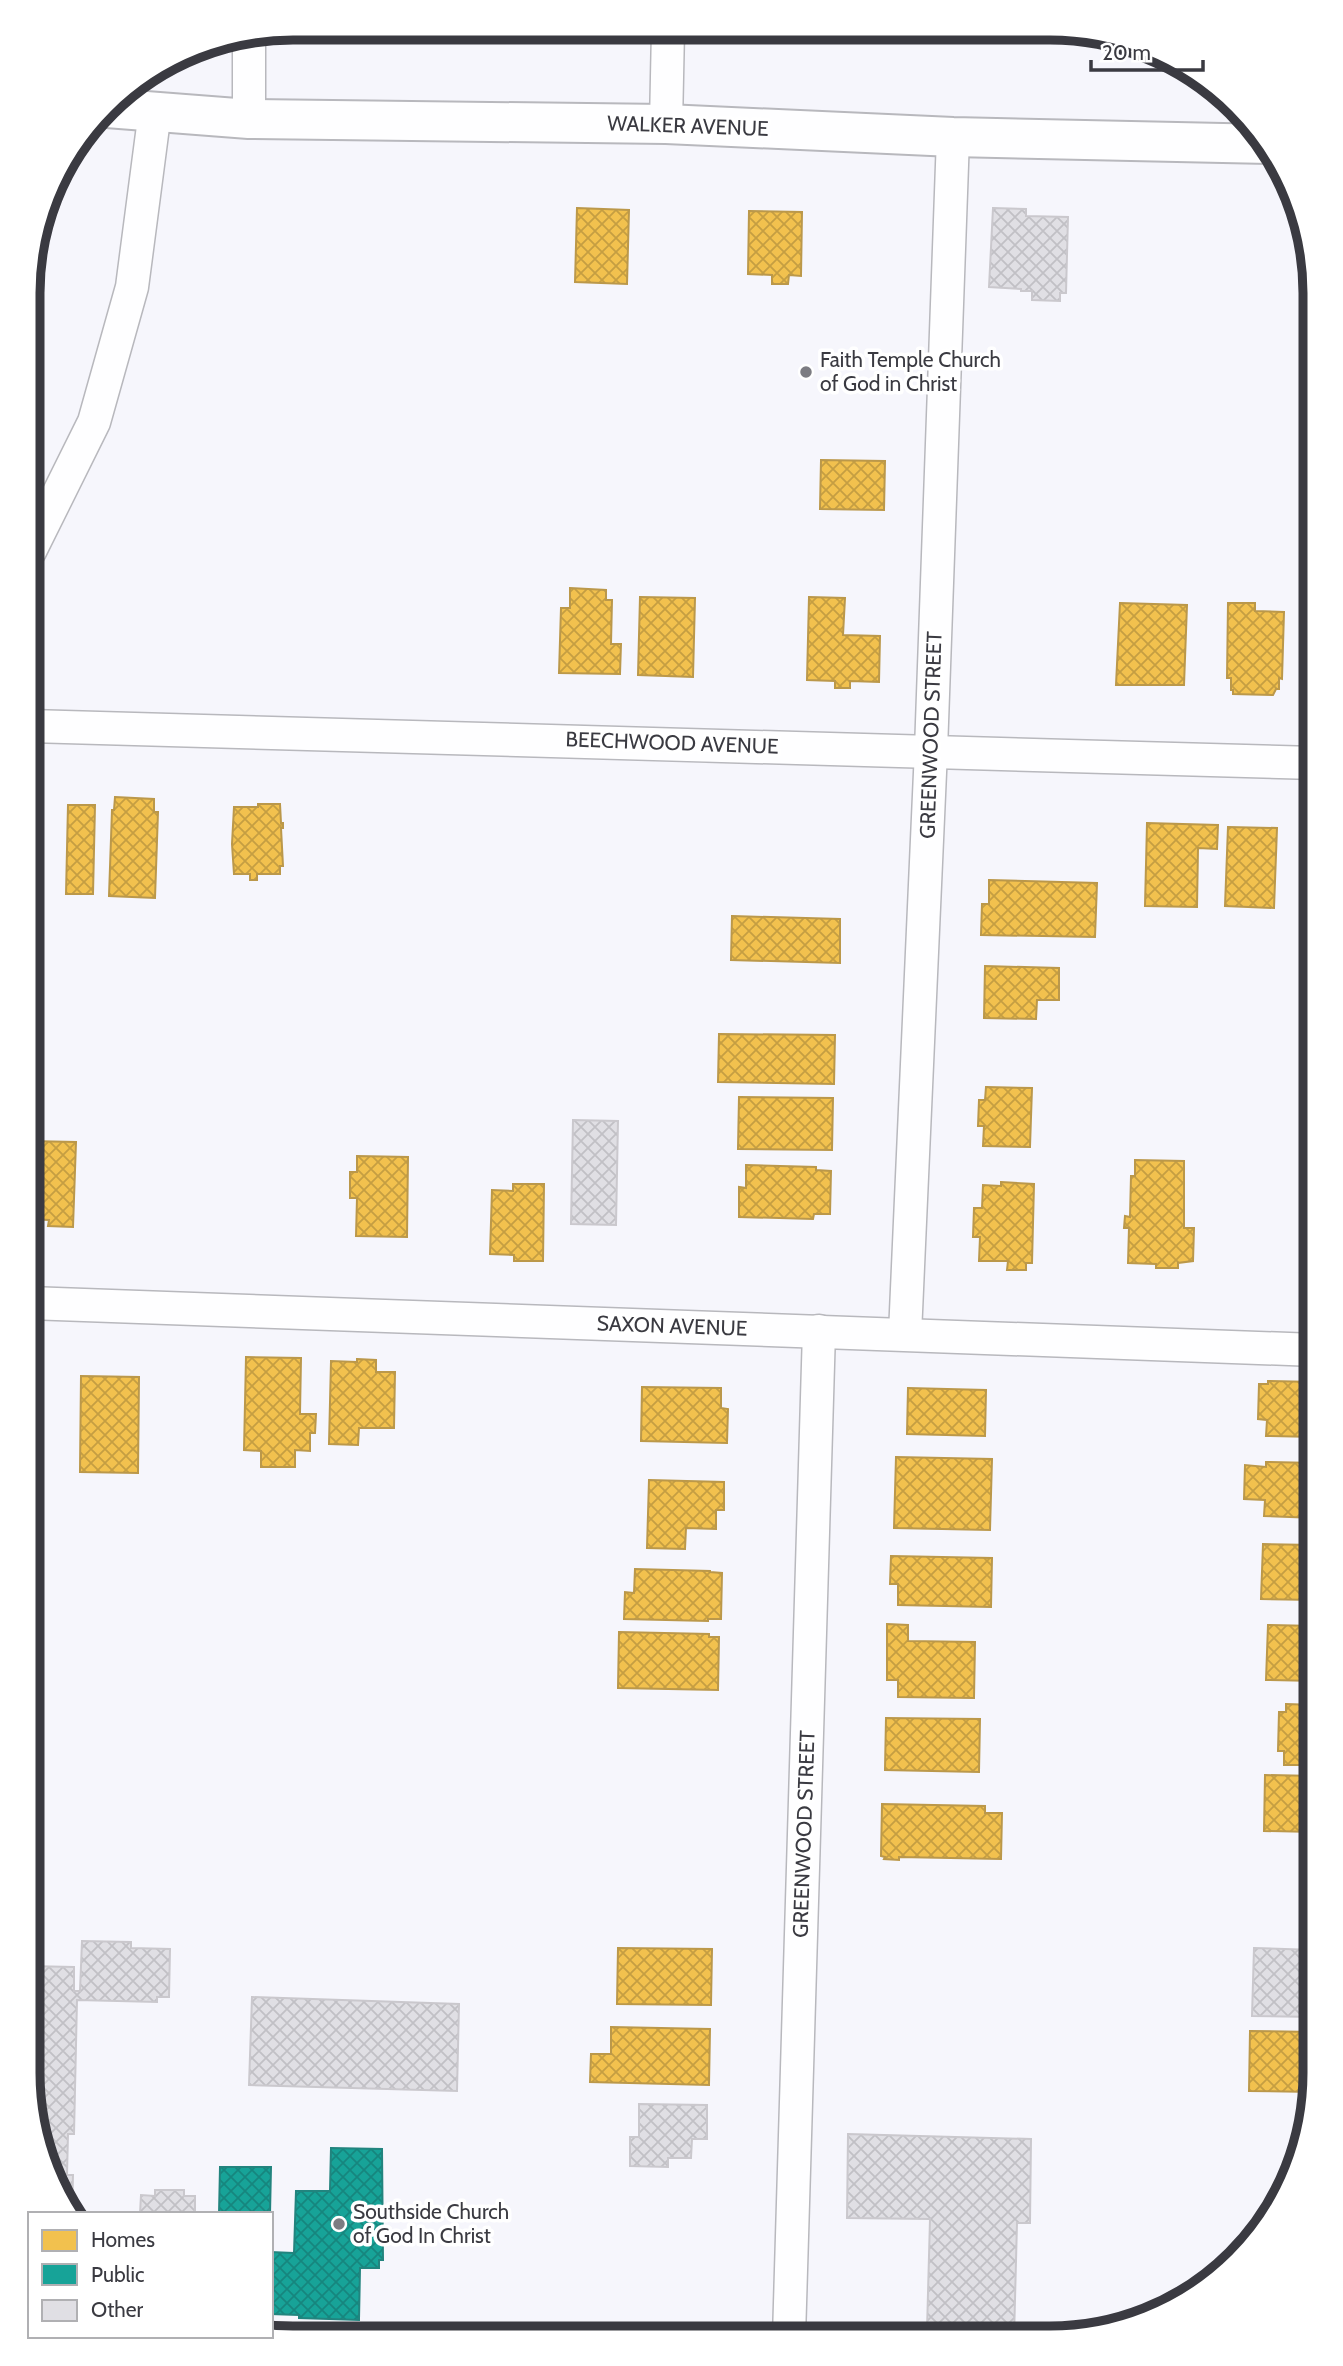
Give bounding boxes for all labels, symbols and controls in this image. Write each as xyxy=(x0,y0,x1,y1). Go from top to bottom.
scale bar xyxy=(1091,28,1203,72)
text: 20 m xyxy=(1102,40,1151,65)
street label: WALKER AVENUE xyxy=(607,110,769,141)
place label: Faith Temple Church of God in Christ xyxy=(820,347,1001,396)
marker: Faith Temple Church of God in Christ xyxy=(798,364,814,380)
street label: GREENWOOD STREET xyxy=(914,631,947,839)
street label: BEECHWOOD AVENUE xyxy=(565,726,779,759)
street label: SAXON AVENUE xyxy=(596,1310,748,1341)
street label: GREENWOOD STREET xyxy=(787,1730,820,1938)
place label: Southside Church of God In Christ xyxy=(353,2199,509,2248)
legend xyxy=(28,2212,273,2338)
marker: Southside Church of God In Christ xyxy=(331,2216,347,2232)
text: Homes xyxy=(91,2227,155,2252)
text: Public xyxy=(91,2262,145,2287)
text: Other xyxy=(91,2297,143,2322)

